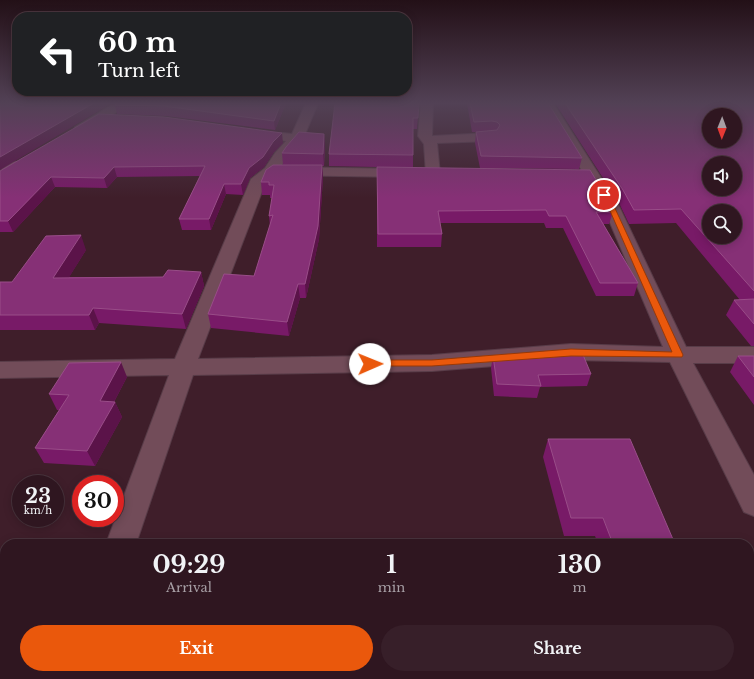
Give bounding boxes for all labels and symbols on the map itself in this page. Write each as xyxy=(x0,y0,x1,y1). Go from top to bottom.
north arrow xyxy=(702,108,742,148)
pin xyxy=(587,178,621,212)
position arrow xyxy=(349,343,391,385)
speed limit sign: 30 xyxy=(72,475,124,527)

